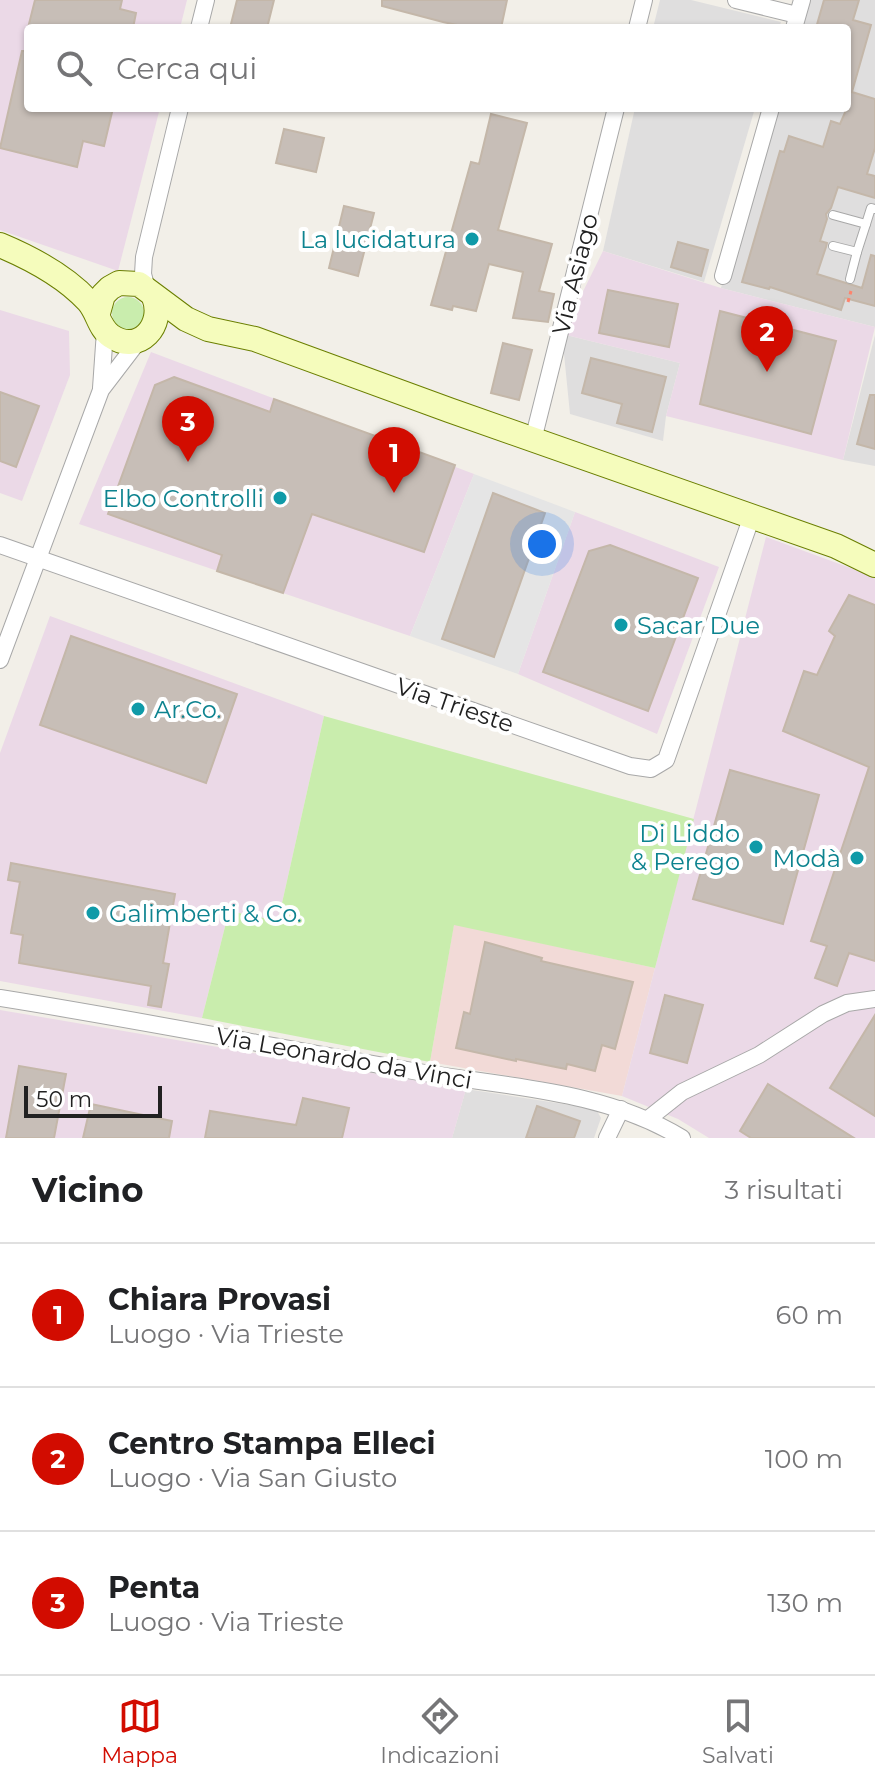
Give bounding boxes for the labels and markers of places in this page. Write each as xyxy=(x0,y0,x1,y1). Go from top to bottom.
place label: La lucidatura xyxy=(300,225,456,254)
marker: La lucidatura xyxy=(463,230,481,248)
pin: 2 xyxy=(741,306,793,372)
pin: 3 xyxy=(162,396,214,462)
pin: 1 xyxy=(368,427,420,493)
place label: Elbo Controlli xyxy=(103,484,264,513)
marker: Elbo Controlli xyxy=(271,489,289,507)
place label: Sacar Due xyxy=(637,611,760,640)
marker: Sacar Due xyxy=(612,616,630,634)
place label: Ar.Co. xyxy=(154,695,221,724)
marker: Ar.Co. xyxy=(129,700,147,718)
place label: Di Liddo & Perego xyxy=(631,819,740,876)
marker: Di Liddo & Perego xyxy=(747,838,765,856)
place label: Modà xyxy=(773,844,841,873)
marker: Modà xyxy=(848,849,866,867)
place label: Galimberti & Co. xyxy=(109,899,302,928)
marker: Galimberti & Co. xyxy=(84,904,102,922)

